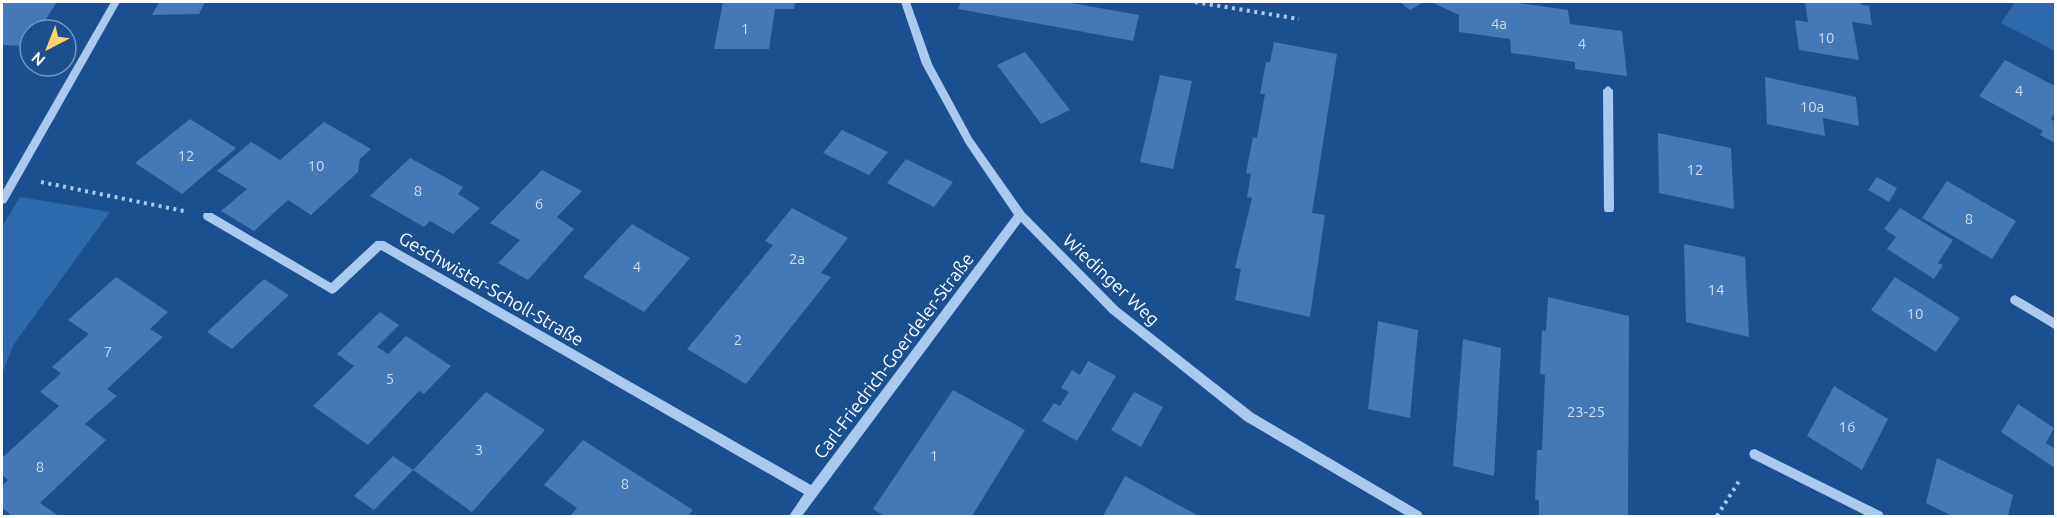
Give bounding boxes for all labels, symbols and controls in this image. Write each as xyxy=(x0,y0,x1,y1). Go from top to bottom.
house number: 4a xyxy=(1491,15,1507,32)
north arrow xyxy=(18,18,78,78)
house number: 1 xyxy=(741,20,749,37)
house number: 10 xyxy=(1818,29,1834,46)
house number: 4 xyxy=(1578,35,1586,52)
text: N xyxy=(28,48,48,70)
house number: 4 xyxy=(2015,82,2023,99)
house number: 10a xyxy=(1800,98,1824,115)
house number: 12 xyxy=(178,147,194,164)
house number: 10 xyxy=(308,157,324,174)
house number: 12 xyxy=(1687,161,1703,178)
house number: 8 xyxy=(414,182,422,199)
house number: 6 xyxy=(535,195,543,212)
house number: 8 xyxy=(1965,210,1973,227)
street label: Geschwister-Scholl-Straße xyxy=(396,227,587,349)
street label: Wiedinger Weg xyxy=(1059,230,1164,329)
street label: Carl-Friedrich-Goerdeler-Straße xyxy=(809,249,977,462)
house number: 2a xyxy=(789,250,805,267)
house number: 4 xyxy=(633,258,641,275)
house number: 14 xyxy=(1708,281,1724,298)
house number: 10 xyxy=(1907,305,1923,322)
house number: 2 xyxy=(734,331,742,348)
house number: 7 xyxy=(104,343,112,360)
house number: 5 xyxy=(386,370,394,387)
house number: 23-25 xyxy=(1567,403,1605,420)
house number: 16 xyxy=(1839,418,1855,435)
house number: 3 xyxy=(475,441,483,458)
house number: 1 xyxy=(930,447,938,464)
house number: 8 xyxy=(36,458,44,475)
house number: 8 xyxy=(621,475,629,492)

